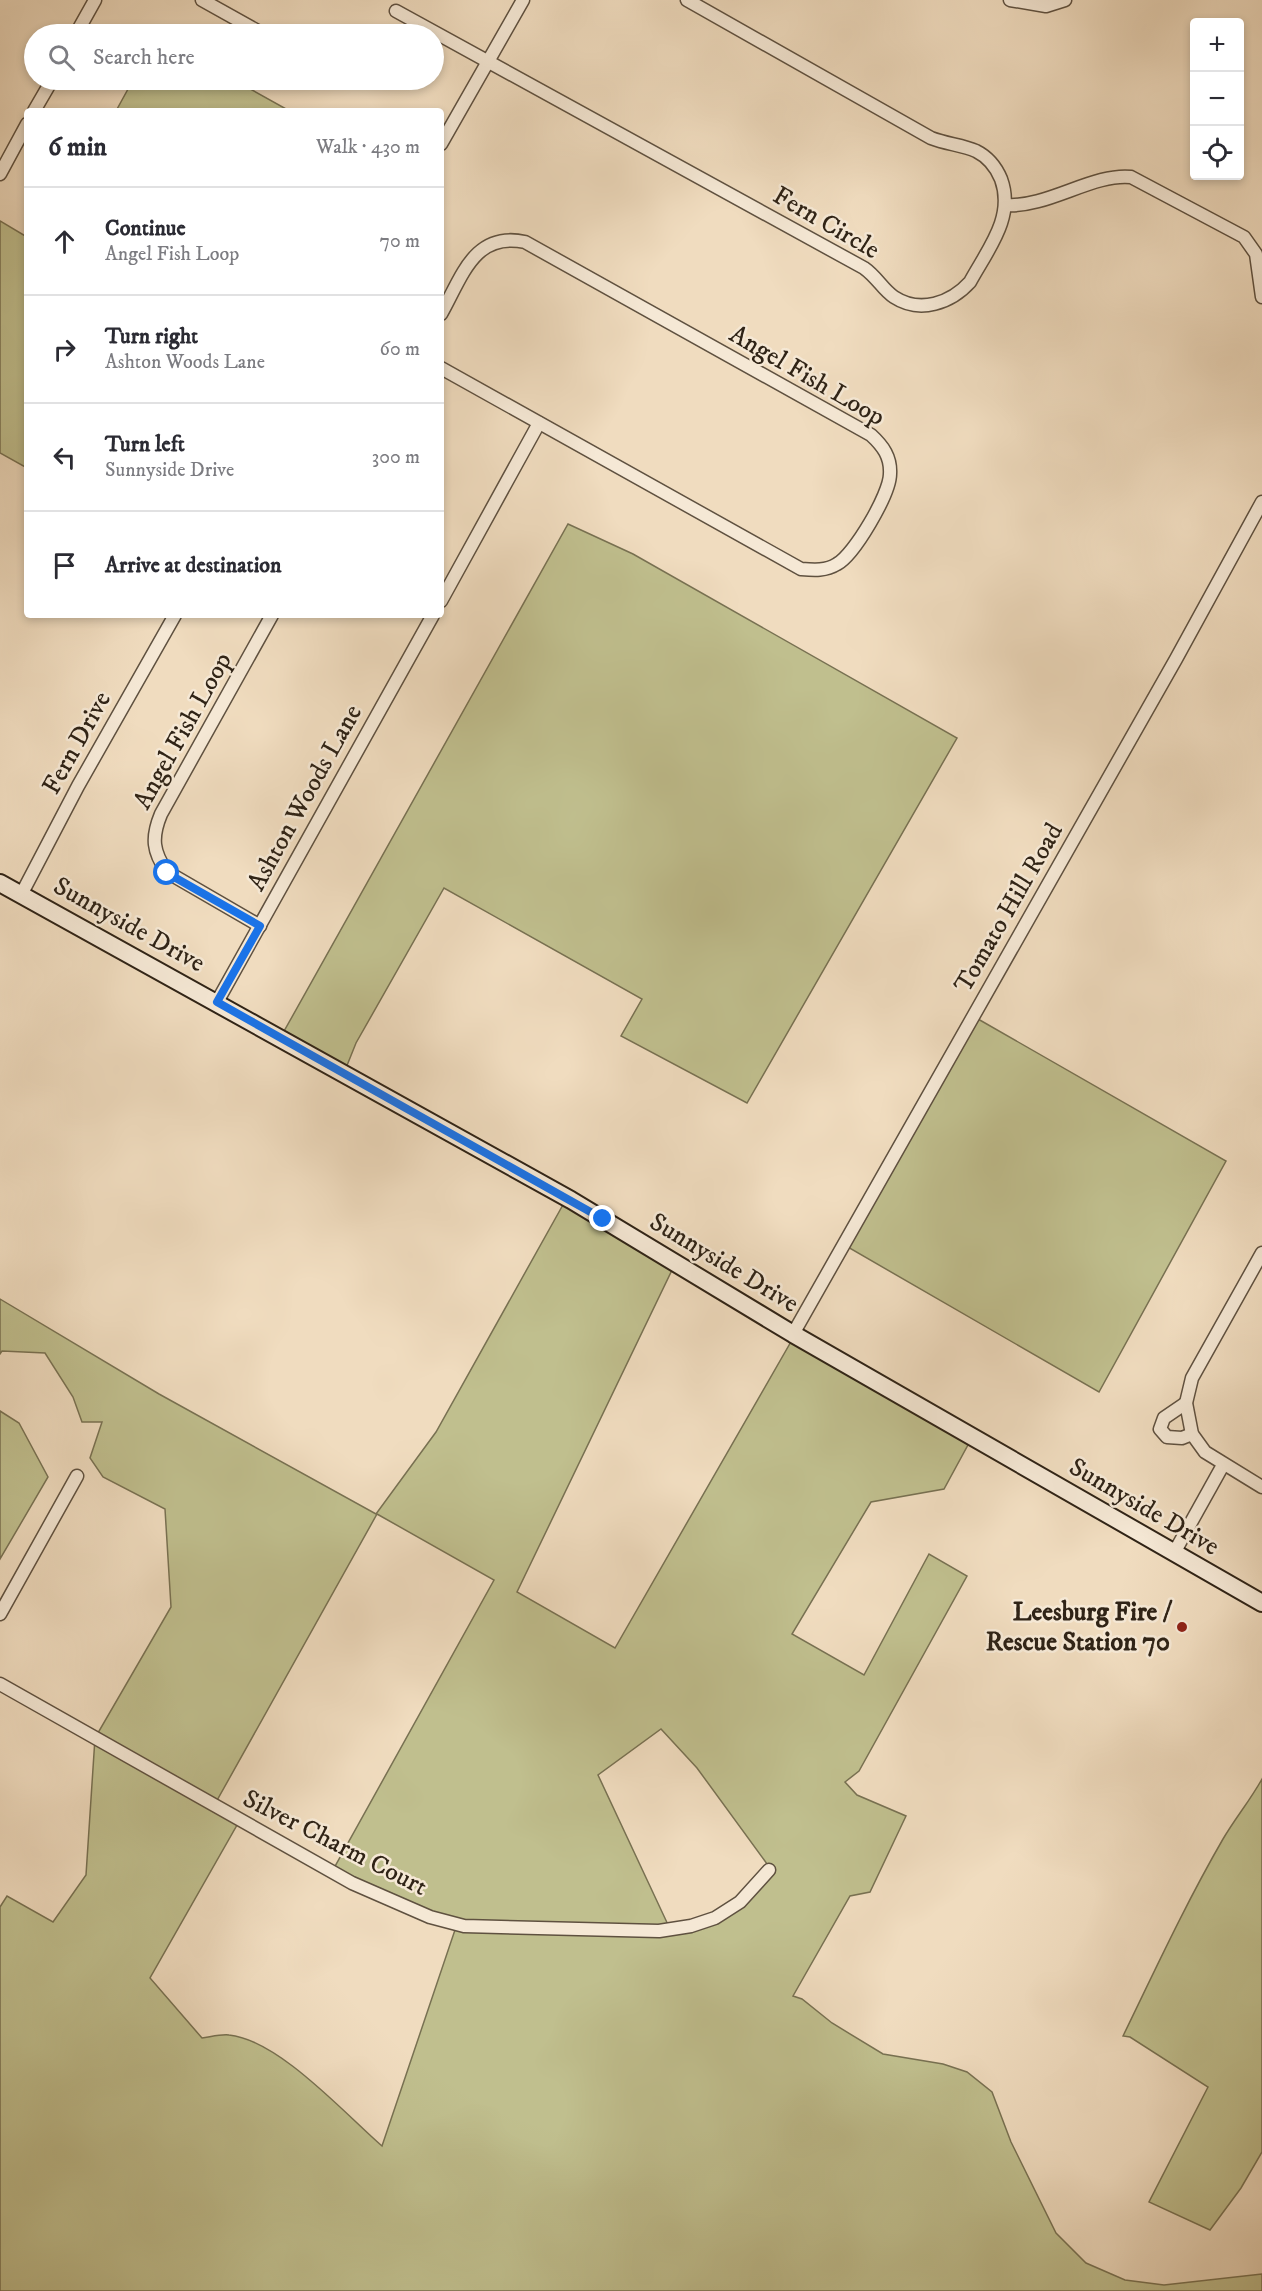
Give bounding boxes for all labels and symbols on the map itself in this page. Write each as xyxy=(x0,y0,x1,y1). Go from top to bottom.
street label: Fern Circle xyxy=(767,179,885,267)
street label: Angel Fish Loop xyxy=(723,318,891,434)
street label: Angel Fish Loop xyxy=(126,647,240,815)
street label: Fern Drive xyxy=(35,686,119,800)
street label: Ashton Woods Lane xyxy=(240,699,370,897)
street label: Tomato Hill Road xyxy=(947,817,1071,999)
route start xyxy=(153,859,179,885)
street label: Sunnyside Drive xyxy=(47,870,211,980)
route end xyxy=(589,1205,615,1231)
street label: Sunnyside Drive xyxy=(643,1206,805,1320)
street label: Sunnyside Drive xyxy=(1063,1451,1225,1563)
place label: Leesburg Fire / Rescue Station 70 xyxy=(986,1596,1173,1659)
marker: Leesburg Fire / Rescue Station 70 xyxy=(1175,1620,1189,1634)
street label: Silver Charm Court xyxy=(237,1782,433,1904)

